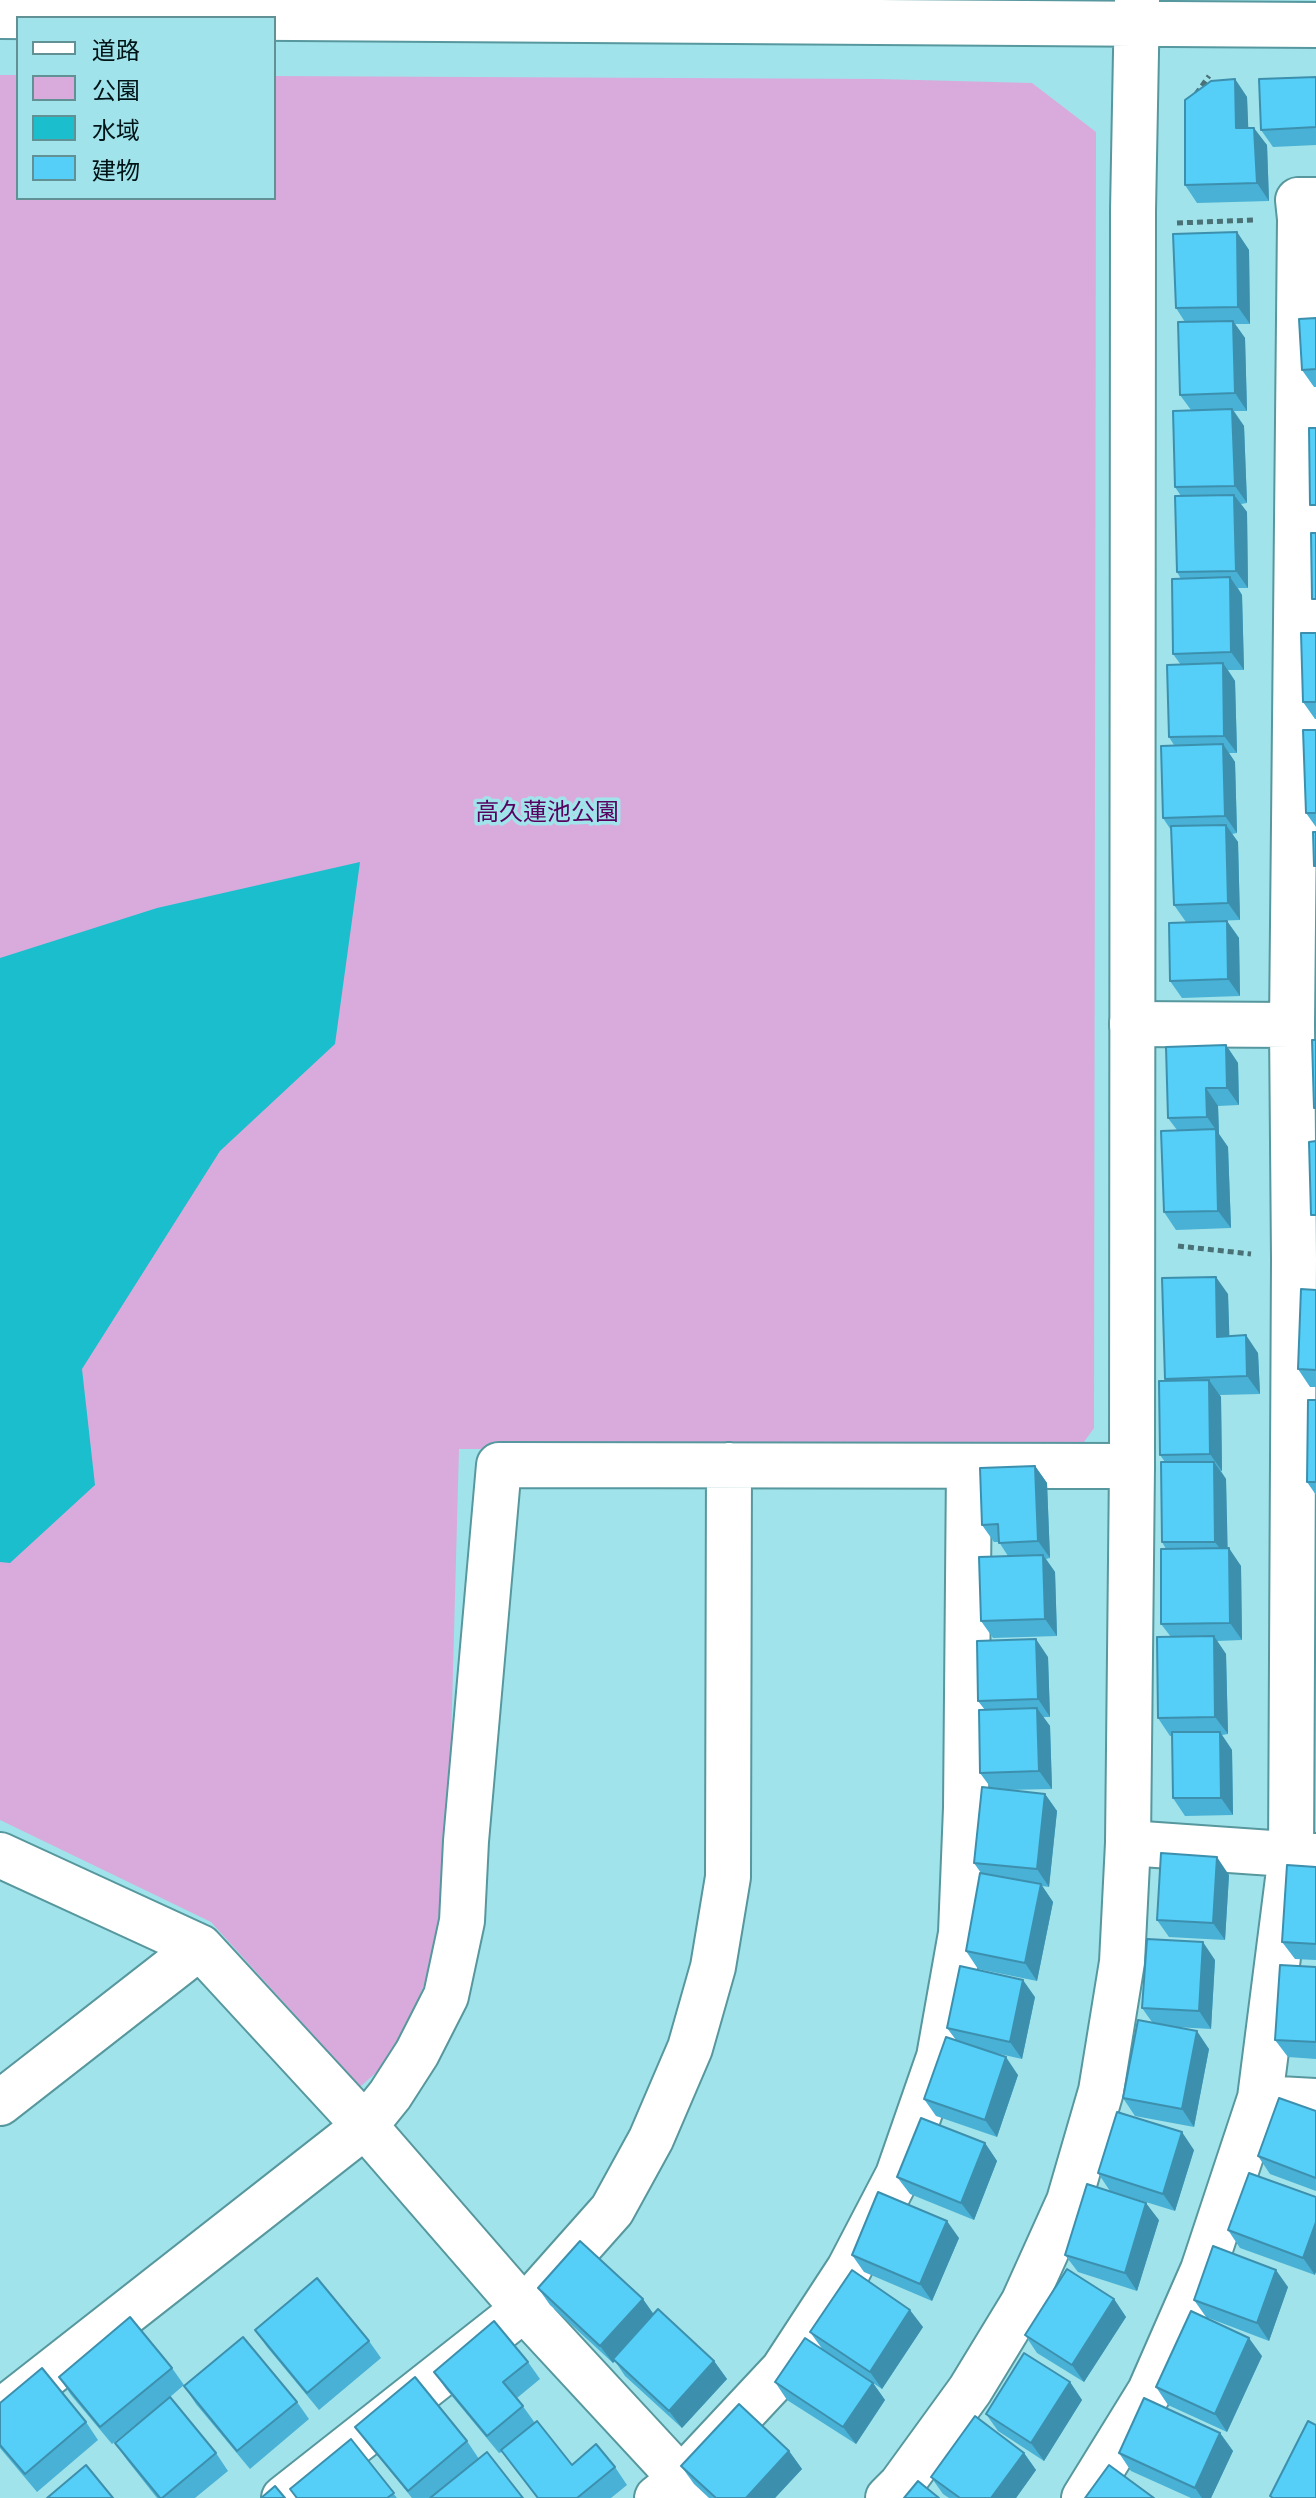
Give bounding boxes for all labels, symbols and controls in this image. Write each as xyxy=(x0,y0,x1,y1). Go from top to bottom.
legend xyxy=(16,16,276,200)
text: 道路 xyxy=(92,37,140,65)
text: 公園 xyxy=(92,77,140,105)
text: 水域 xyxy=(92,117,140,145)
text: 建物 xyxy=(92,157,140,185)
park label: 高久蓮池公園 xyxy=(475,799,619,827)

